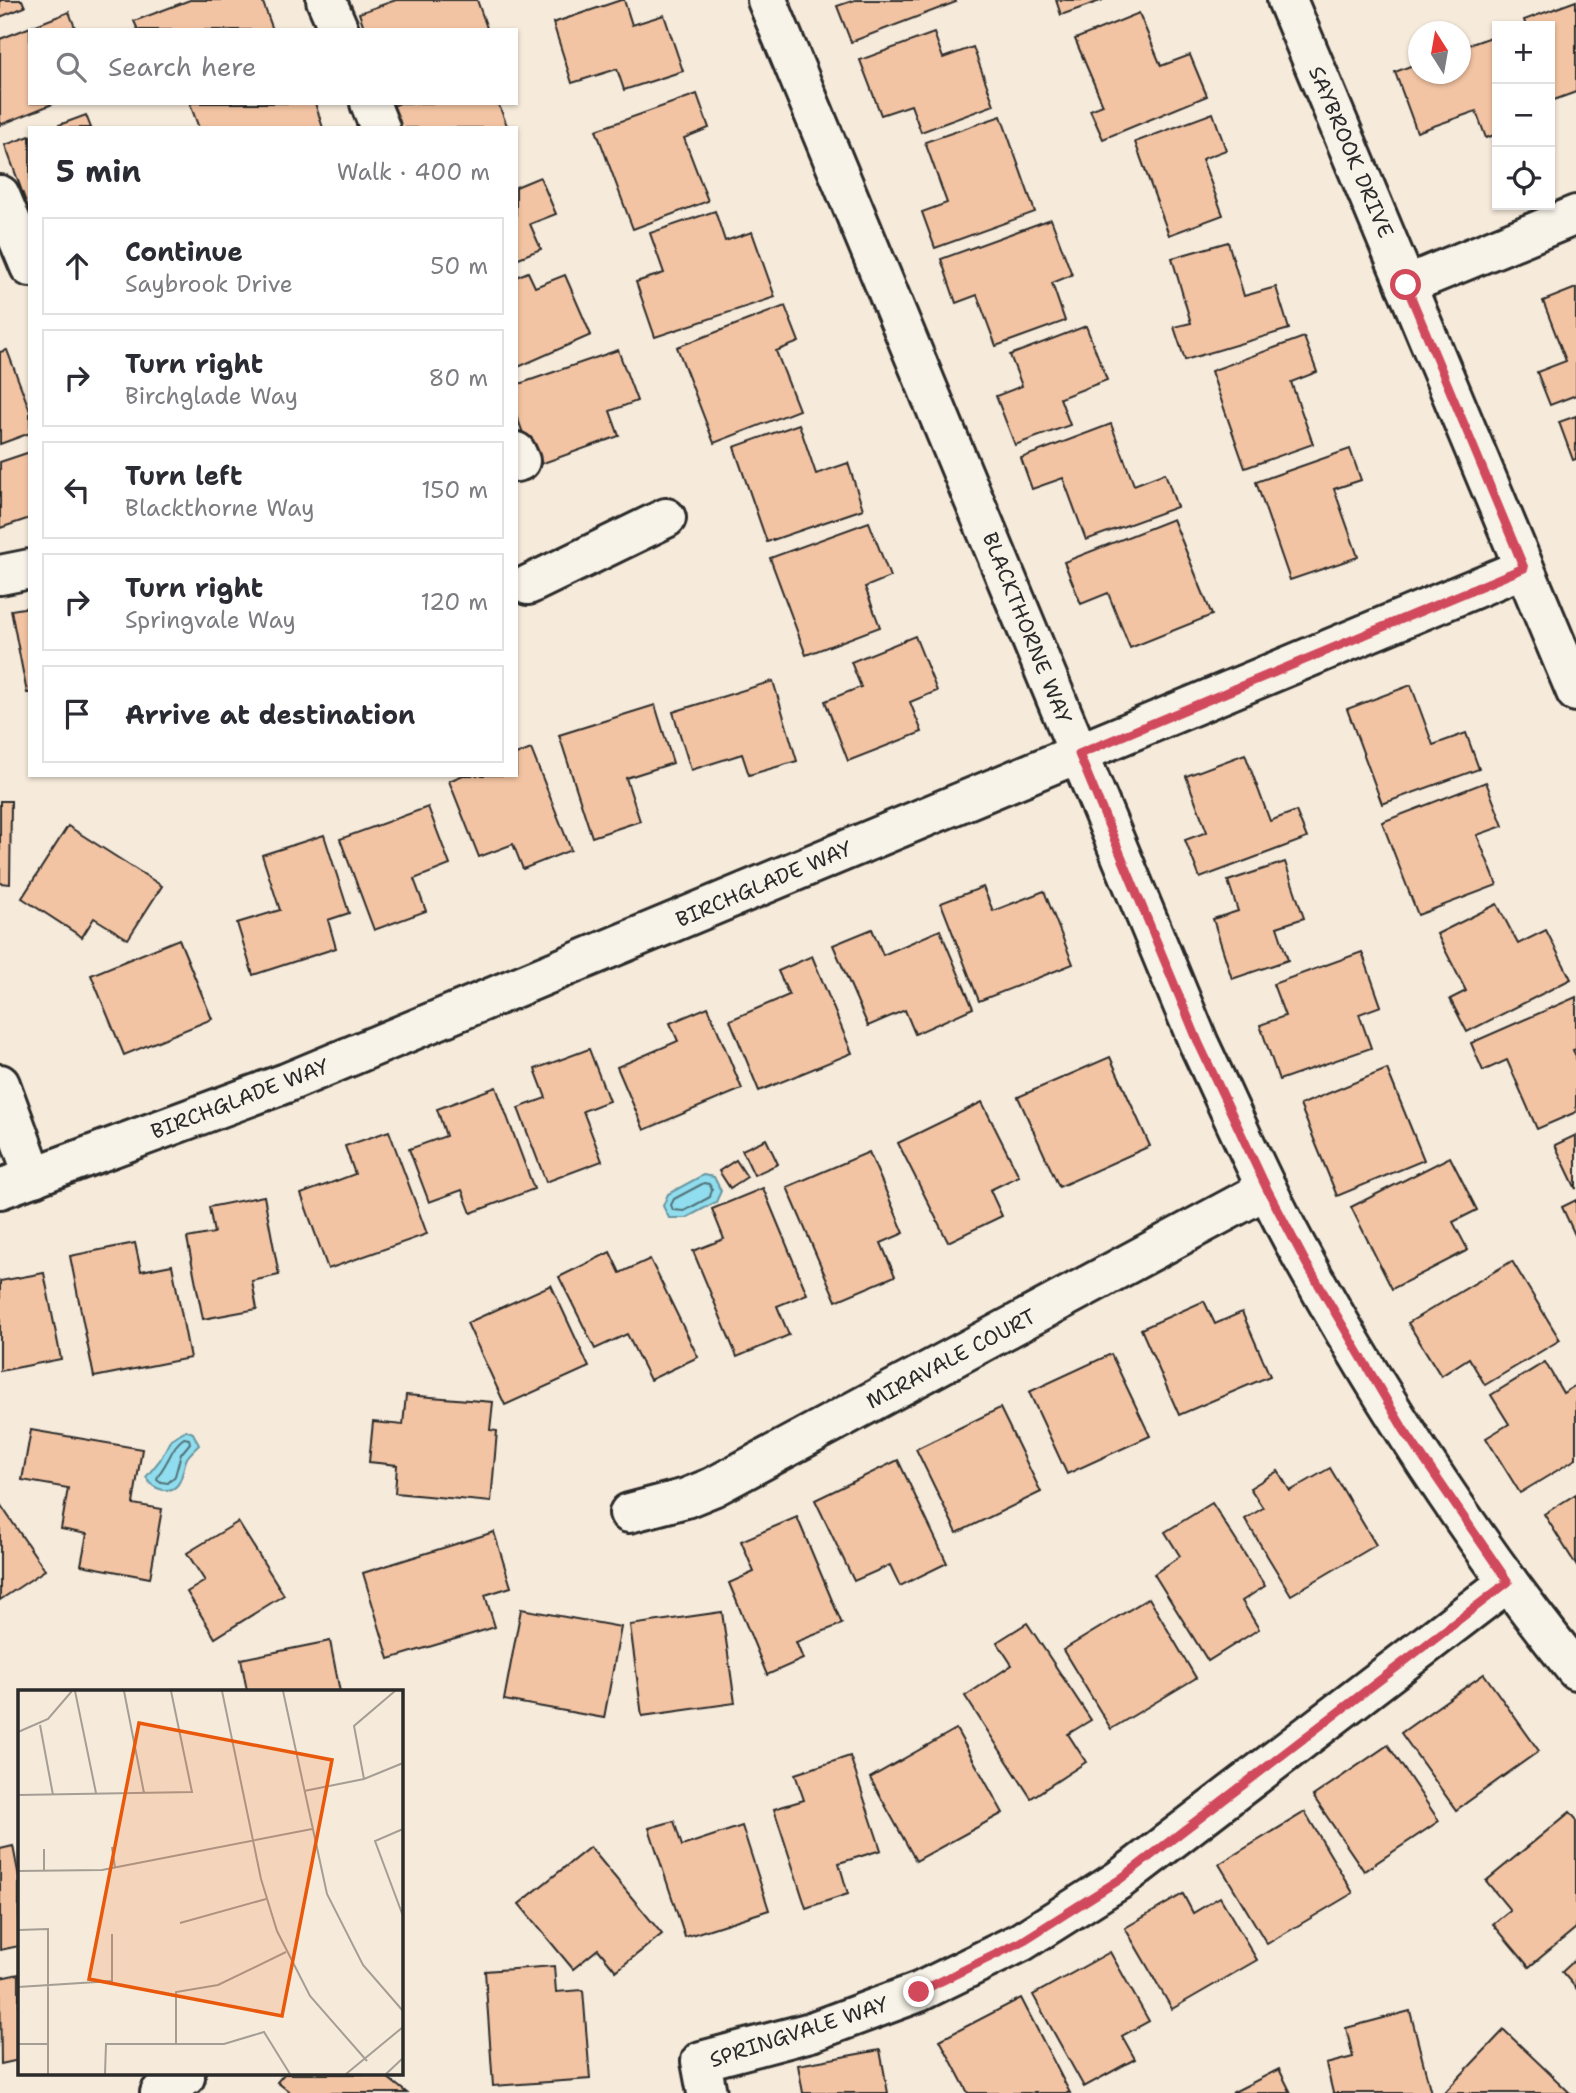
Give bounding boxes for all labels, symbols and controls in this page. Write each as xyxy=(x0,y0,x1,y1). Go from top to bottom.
north arrow xyxy=(1408,21,1471,84)
map controls xyxy=(1492,21,1555,210)
button: + xyxy=(1492,21,1555,84)
search box xyxy=(28,28,518,105)
icon: search xyxy=(52,48,90,86)
text: Search here xyxy=(108,49,257,84)
street label: SAYBROOK DRIVE xyxy=(1302,62,1400,242)
button: − xyxy=(1492,84,1555,147)
button: locate xyxy=(1492,147,1555,210)
text: 5 min xyxy=(56,151,141,192)
text: Walk · 400 m xyxy=(337,157,490,187)
text: Continue xyxy=(125,234,243,269)
icon: ahead xyxy=(58,247,96,285)
text: 50 m xyxy=(430,251,488,281)
text: Saybrook Drive xyxy=(125,269,293,299)
route start xyxy=(1390,269,1421,300)
text: Turn right xyxy=(125,346,263,381)
icon: right xyxy=(58,359,96,397)
text: 80 m xyxy=(429,363,488,393)
text: Birchglade Way xyxy=(125,381,298,411)
text: Turn left xyxy=(125,458,242,493)
icon: left xyxy=(58,471,96,509)
text: 150 m xyxy=(421,475,488,505)
text: Blackthorne Way xyxy=(125,493,315,523)
street label: BLACKTHORNE WAY xyxy=(976,528,1078,728)
text: Turn right xyxy=(125,570,263,605)
icon: right xyxy=(58,583,96,621)
text: 120 m xyxy=(420,587,488,617)
text: Springvale Way xyxy=(125,605,296,635)
icon: arrive xyxy=(58,695,96,733)
text: Arrive at destination xyxy=(125,697,415,732)
street label: BIRCHGLADE WAY xyxy=(672,834,857,934)
street label: BIRCHGLADE WAY xyxy=(147,1052,333,1146)
street label: MIRAVALE COURT xyxy=(861,1302,1041,1416)
inset map xyxy=(18,1690,402,2076)
route end xyxy=(903,1976,934,2007)
street label: SPRINGVALE WAY xyxy=(706,1990,892,2074)

